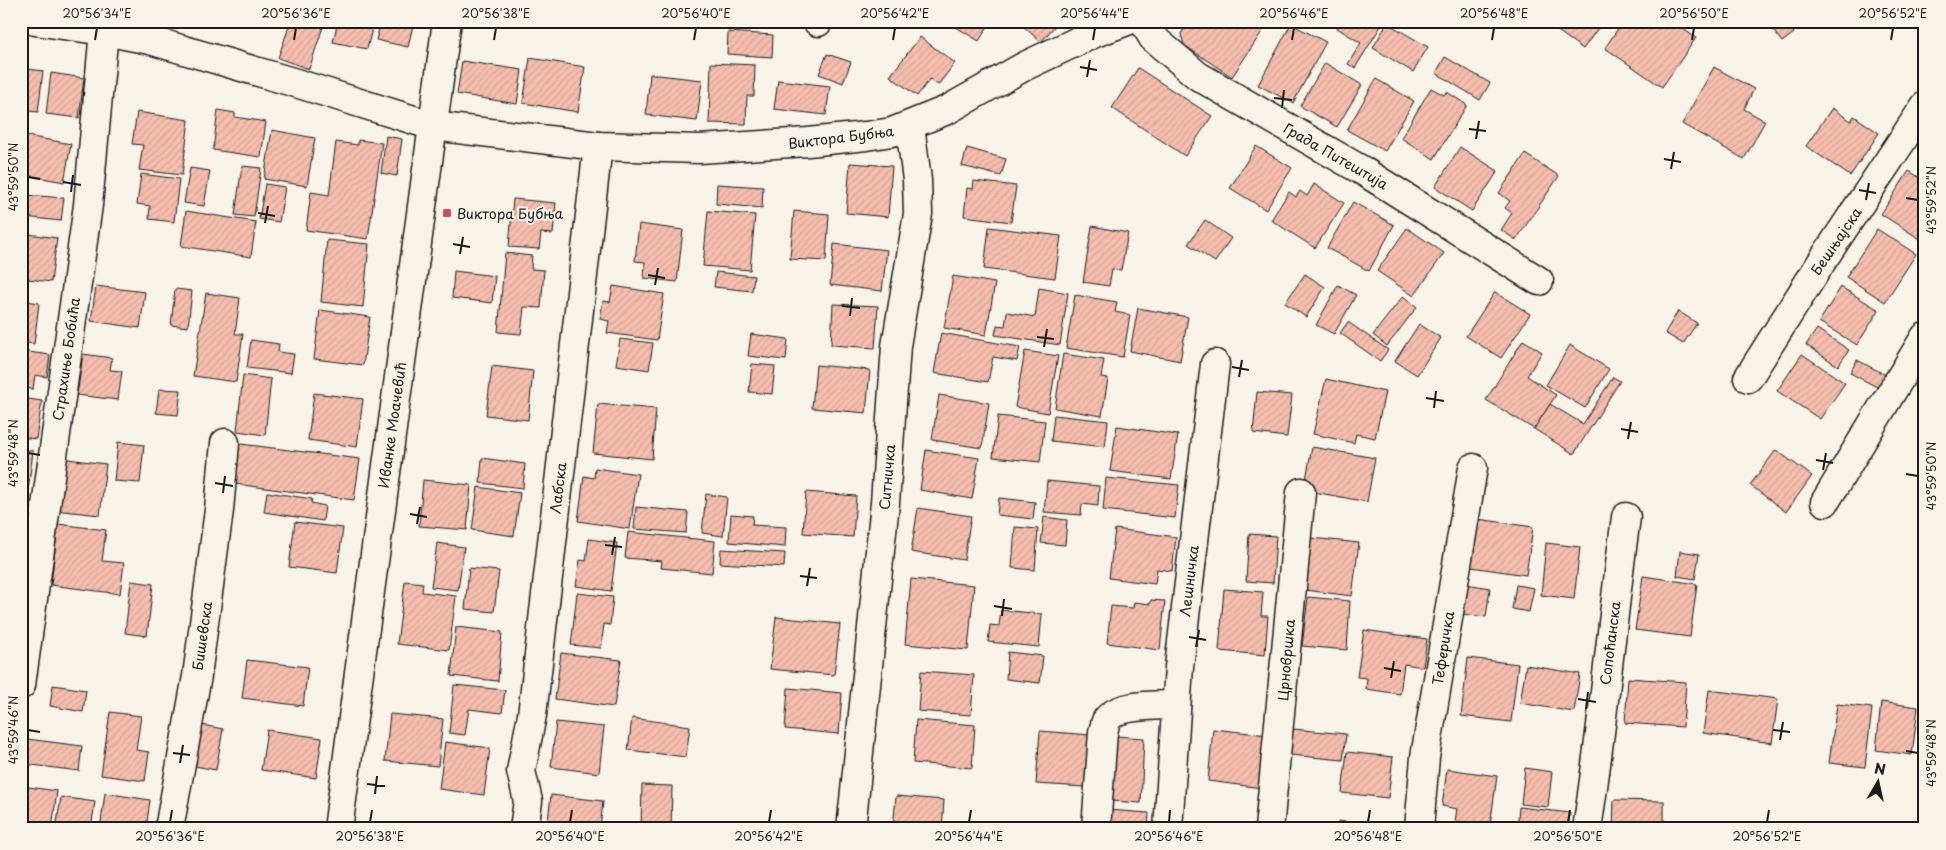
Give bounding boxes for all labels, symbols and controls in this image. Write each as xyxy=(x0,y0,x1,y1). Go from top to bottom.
text: 20°56'34"E xyxy=(62,4,132,22)
text: 20°56'36"E xyxy=(261,4,331,22)
text: 20°56'38"E xyxy=(462,4,530,22)
text: 20°56'40"E xyxy=(661,4,731,22)
text: 20°56'42"E xyxy=(861,4,929,22)
text: 20°56'44"E xyxy=(1061,4,1129,22)
text: 20°56'46"E xyxy=(1259,4,1329,22)
text: 20°56'48"E xyxy=(1460,4,1528,22)
text: 20°56'50"E xyxy=(1659,4,1729,22)
text: 20°56'52"E xyxy=(1859,4,1927,22)
street label: Града Питештија xyxy=(1280,117,1392,195)
street label: Виктора Бубња xyxy=(787,120,895,154)
text: 43°59'50"N xyxy=(4,143,22,211)
text: 43°59'52"N xyxy=(1922,166,1940,234)
place label: Виктора Бубња xyxy=(457,203,564,224)
street label: Бешњајска xyxy=(1806,203,1867,279)
marker: Виктора Бубња xyxy=(441,207,453,219)
street label: Страхиње Бобића xyxy=(47,296,85,422)
street label: Иванке Моачевић xyxy=(373,361,411,489)
text: 43°59'48"N xyxy=(4,419,22,487)
text: 43°59'50"N xyxy=(1922,442,1940,510)
street label: Ситничка xyxy=(874,443,900,511)
street label: Лабска xyxy=(544,461,572,515)
street label: Лешничка xyxy=(1174,544,1204,618)
street label: Бишевска xyxy=(187,600,217,672)
street label: Сопоћанска xyxy=(1594,600,1626,686)
street label: Теферичка xyxy=(1427,609,1459,687)
street label: Црновршка xyxy=(1272,618,1300,702)
text: 43°59'46"N xyxy=(4,696,22,764)
text: 43°59'48"N xyxy=(1922,719,1940,787)
text: N xyxy=(1873,757,1887,780)
north arrow xyxy=(1854,758,1904,808)
text: 20°56'36"E xyxy=(135,827,205,845)
text: 20°56'38"E xyxy=(336,827,404,845)
text: 20°56'40"E xyxy=(535,827,605,845)
text: 20°56'42"E xyxy=(735,827,803,845)
text: 20°56'44"E xyxy=(935,827,1003,845)
text: 20°56'46"E xyxy=(1134,827,1204,845)
text: 20°56'48"E xyxy=(1334,827,1402,845)
text: 20°56'50"E xyxy=(1533,827,1603,845)
text: 20°56'52"E xyxy=(1733,827,1801,845)

